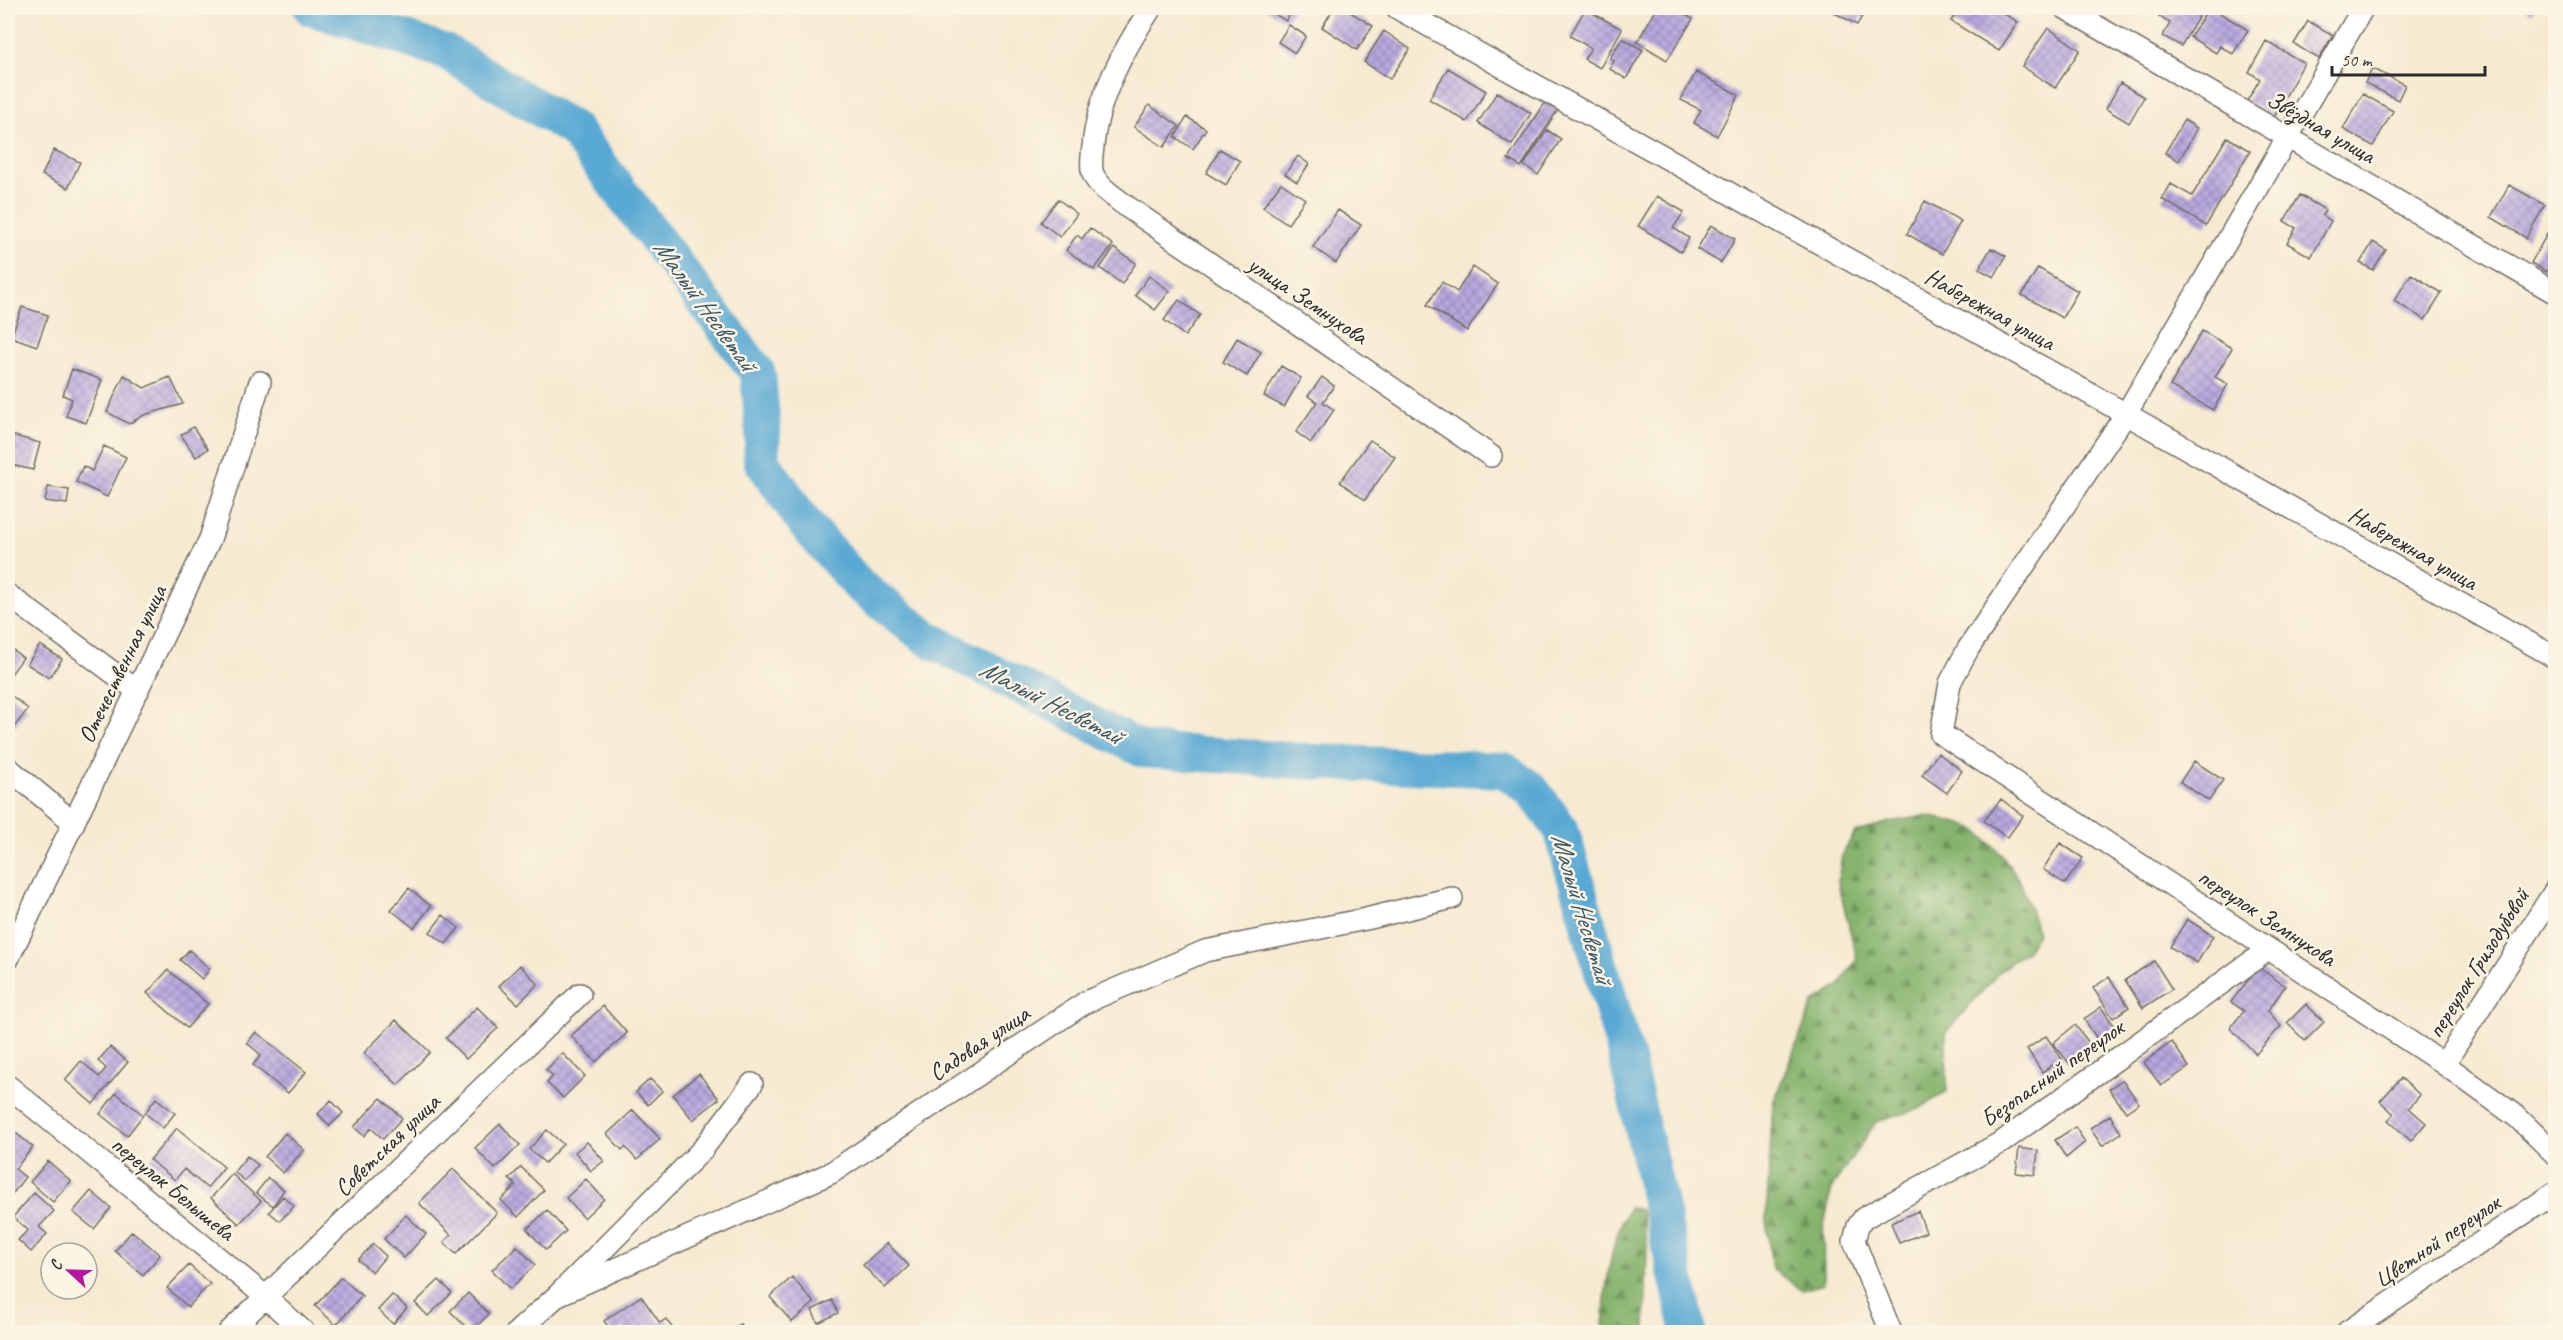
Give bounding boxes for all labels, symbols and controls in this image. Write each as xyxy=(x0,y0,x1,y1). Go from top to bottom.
scale bar xyxy=(2332,39,2485,77)
text: 50 m xyxy=(2341,49,2374,71)
street label: Звёздная улица xyxy=(2261,84,2382,172)
water label: Малый Несветай xyxy=(646,232,767,382)
street label: улица Земнухова xyxy=(1241,248,1375,352)
street label: Набережная улица xyxy=(1920,261,2061,358)
street label: Набережная улица xyxy=(2343,499,2484,598)
street label: Отечественная улица xyxy=(71,579,174,748)
water label: Малый Несветай xyxy=(974,652,1132,754)
water label: Малый Несветай xyxy=(1544,829,1622,992)
street label: переулок Земнухова xyxy=(2192,861,2343,974)
street label: переулок Гризодубовой xyxy=(2420,881,2537,1043)
street label: Садовая улица xyxy=(923,998,1036,1088)
street label: Безопасный переулок xyxy=(1975,1011,2132,1134)
street label: Советская улица xyxy=(328,1086,447,1203)
street label: переулок Белышева xyxy=(105,1129,242,1248)
street label: Цветной переулок xyxy=(2368,1187,2508,1294)
north arrow xyxy=(39,1241,99,1301)
text: С xyxy=(45,1256,68,1273)

